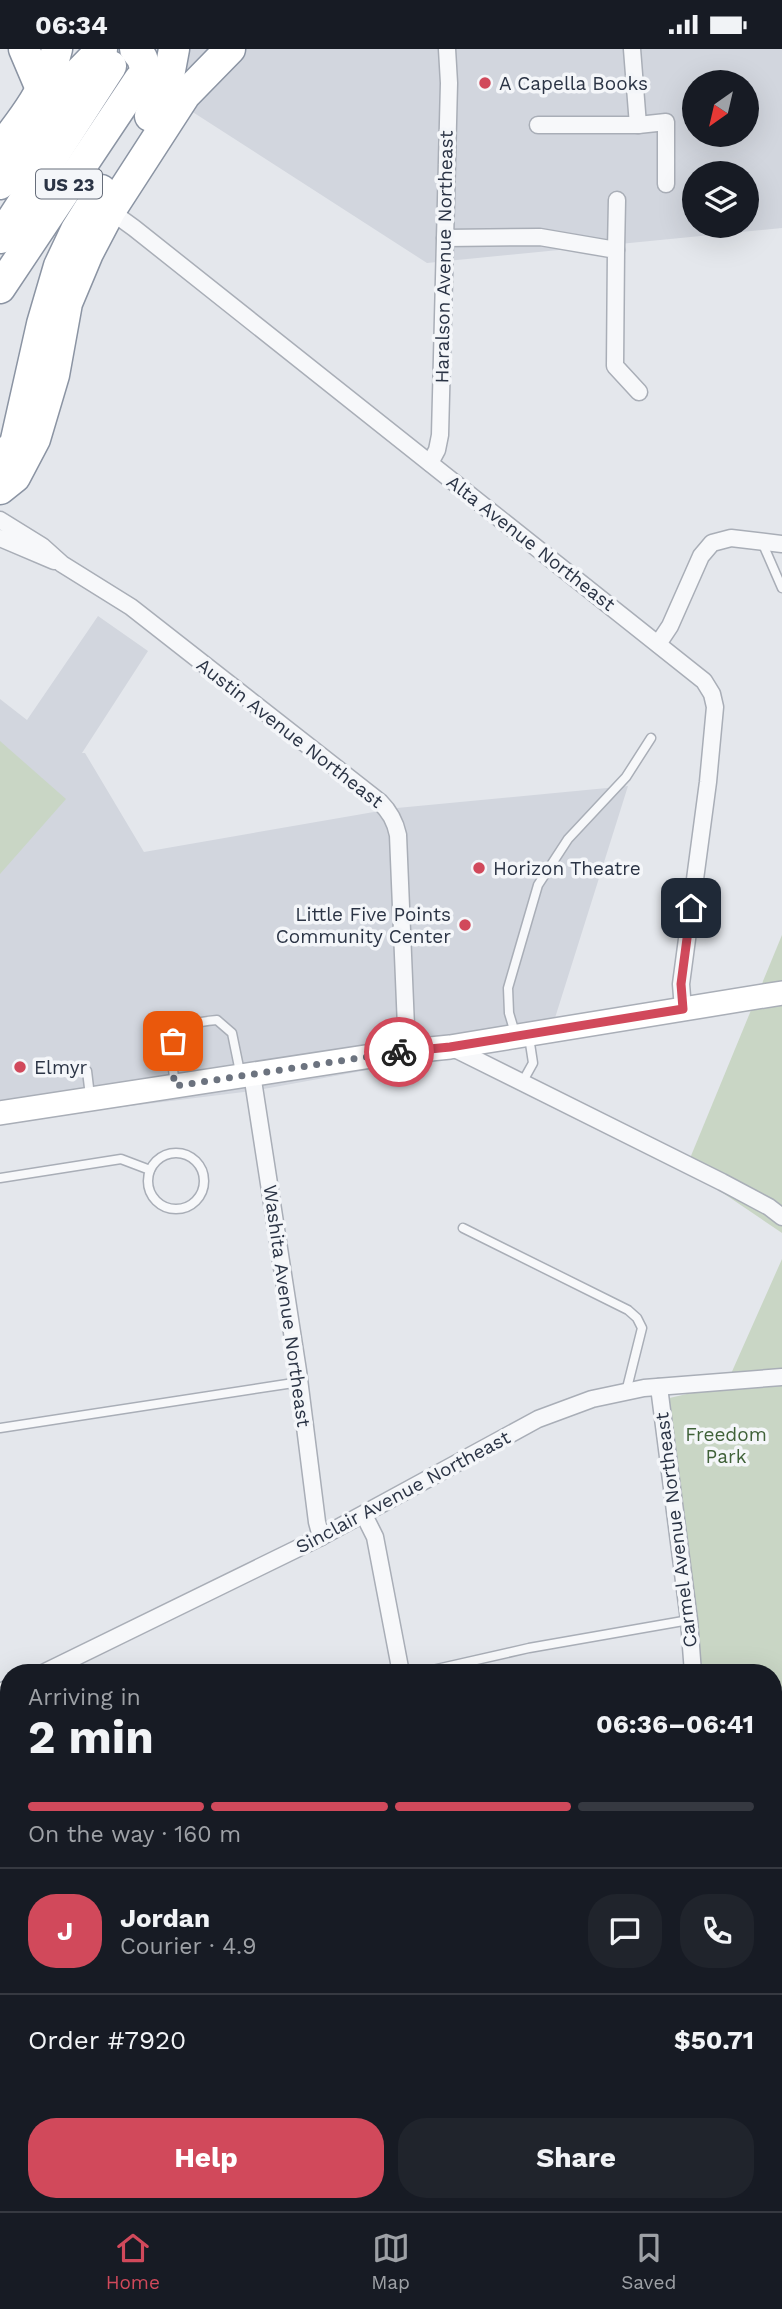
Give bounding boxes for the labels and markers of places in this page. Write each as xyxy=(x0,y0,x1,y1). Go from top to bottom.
place label: A Capella Books xyxy=(499,72,648,95)
marker: A Capella Books xyxy=(477,75,493,91)
place label: Horizon Theatre xyxy=(493,857,641,880)
marker: Horizon Theatre xyxy=(471,860,487,876)
pin xyxy=(661,878,721,938)
place label: Little Five Points Community Center xyxy=(276,903,451,948)
marker: Little Five Points Community Center xyxy=(457,917,473,933)
pin xyxy=(143,1011,203,1071)
place label: Elmyr xyxy=(34,1056,88,1079)
marker: Elmyr xyxy=(12,1059,28,1075)

